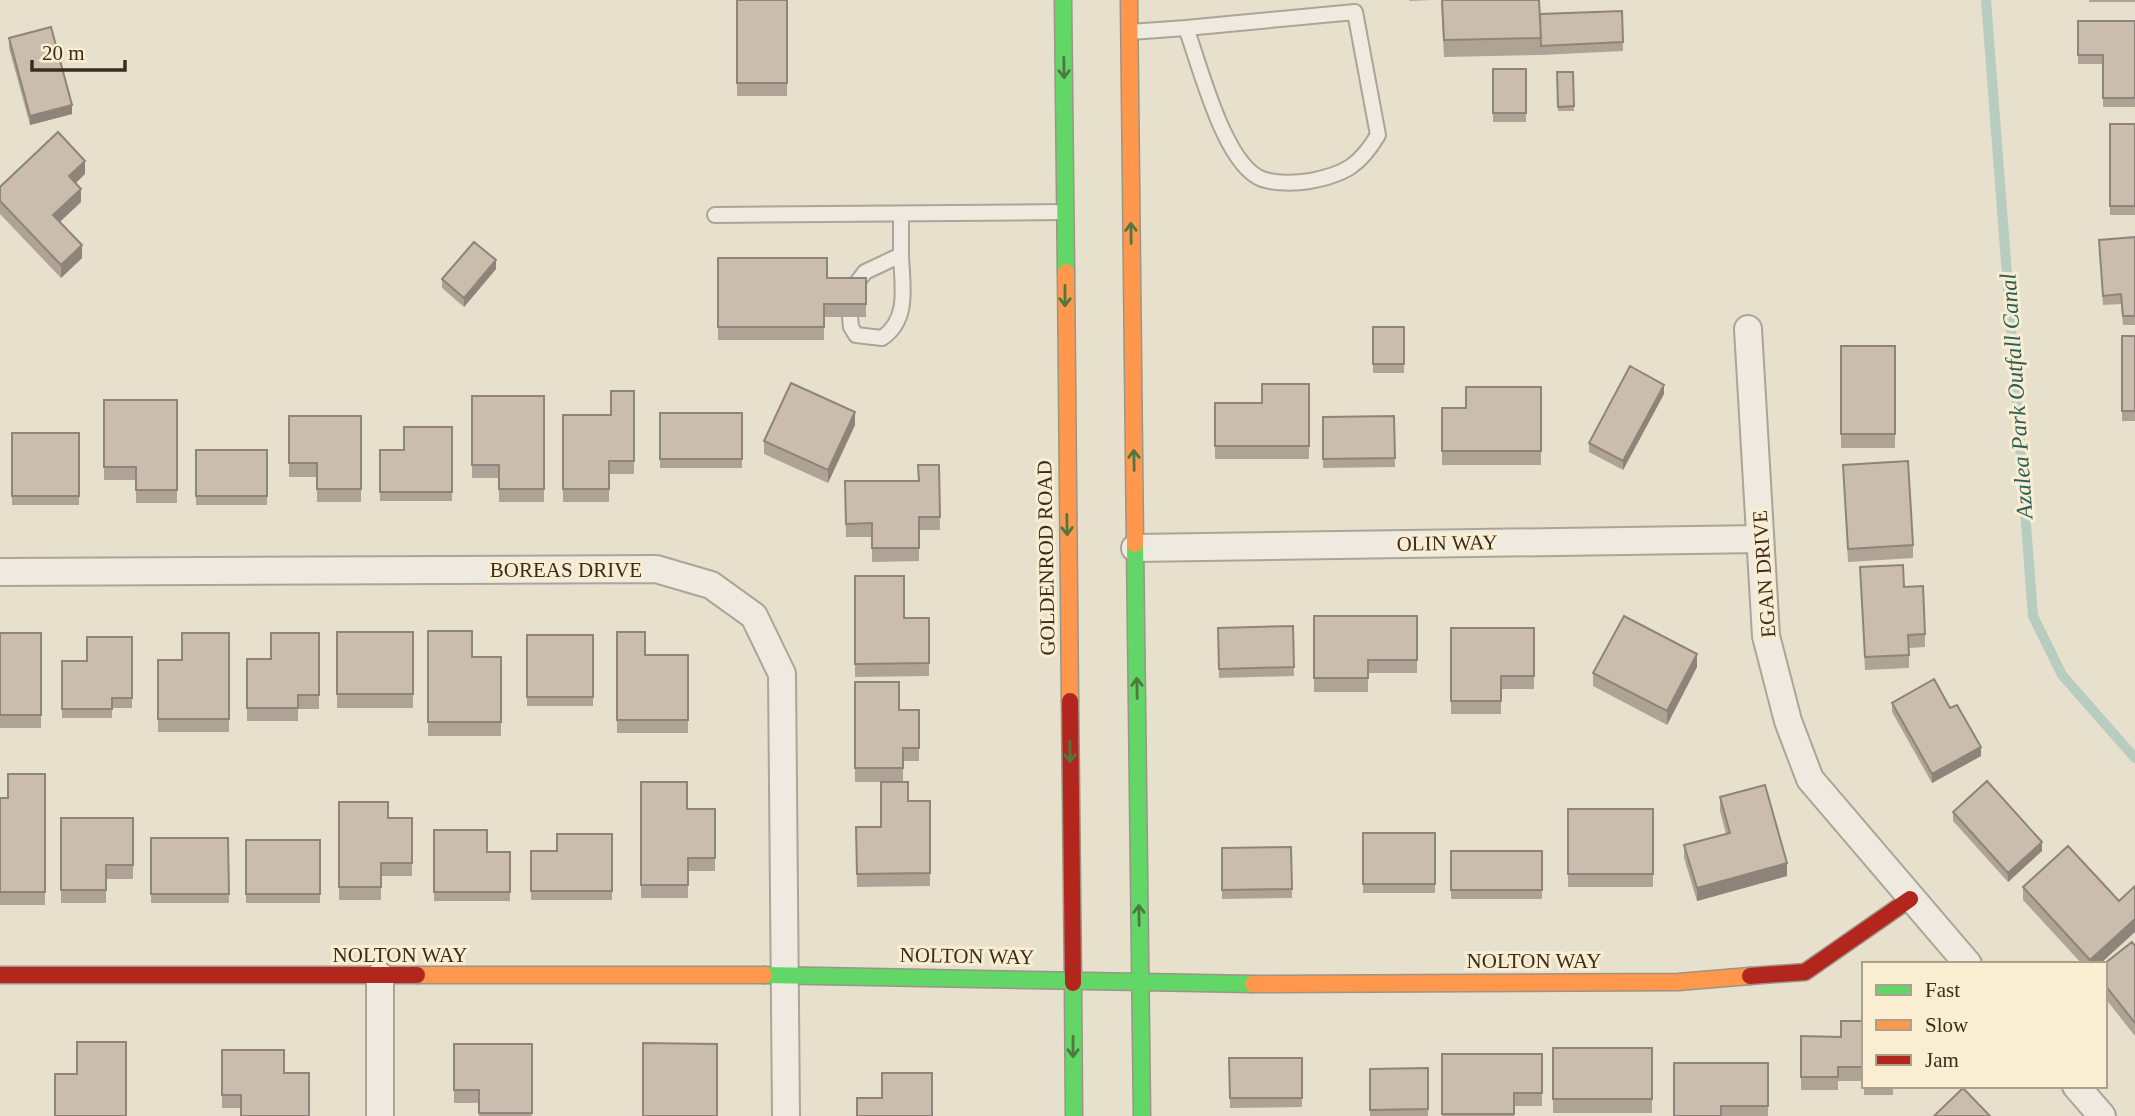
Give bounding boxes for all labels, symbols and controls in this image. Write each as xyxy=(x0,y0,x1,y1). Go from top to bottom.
scale bar xyxy=(32,28,124,72)
text: 20 m xyxy=(42,41,85,65)
one-way arrow xyxy=(1057,56,1070,79)
one-way arrow xyxy=(1125,222,1138,245)
water label: Azalea Park Outfall Canal xyxy=(1995,272,2038,522)
one-way arrow xyxy=(1058,284,1072,307)
one-way arrow xyxy=(1127,449,1141,472)
street label: GOLDENROD ROAD xyxy=(1032,460,1060,656)
street label: EGAN DRIVE xyxy=(1748,509,1780,639)
one-way arrow xyxy=(1060,513,1074,536)
street label: OLIN WAY xyxy=(1396,530,1498,556)
street label: BOREAS DRIVE xyxy=(490,558,642,582)
one-way arrow xyxy=(1130,677,1143,700)
one-way arrow xyxy=(1063,741,1077,764)
one-way arrow xyxy=(1132,904,1146,927)
street label: NOLTON WAY xyxy=(333,943,467,967)
street label: NOLTON WAY xyxy=(899,943,1035,969)
street label: NOLTON WAY xyxy=(1467,949,1601,973)
legend xyxy=(1862,962,2107,1088)
text: Fast xyxy=(1925,978,1960,1002)
text: Slow xyxy=(1925,1013,1969,1037)
one-way arrow xyxy=(1066,1036,1080,1059)
text: Jam xyxy=(1925,1048,1959,1072)

